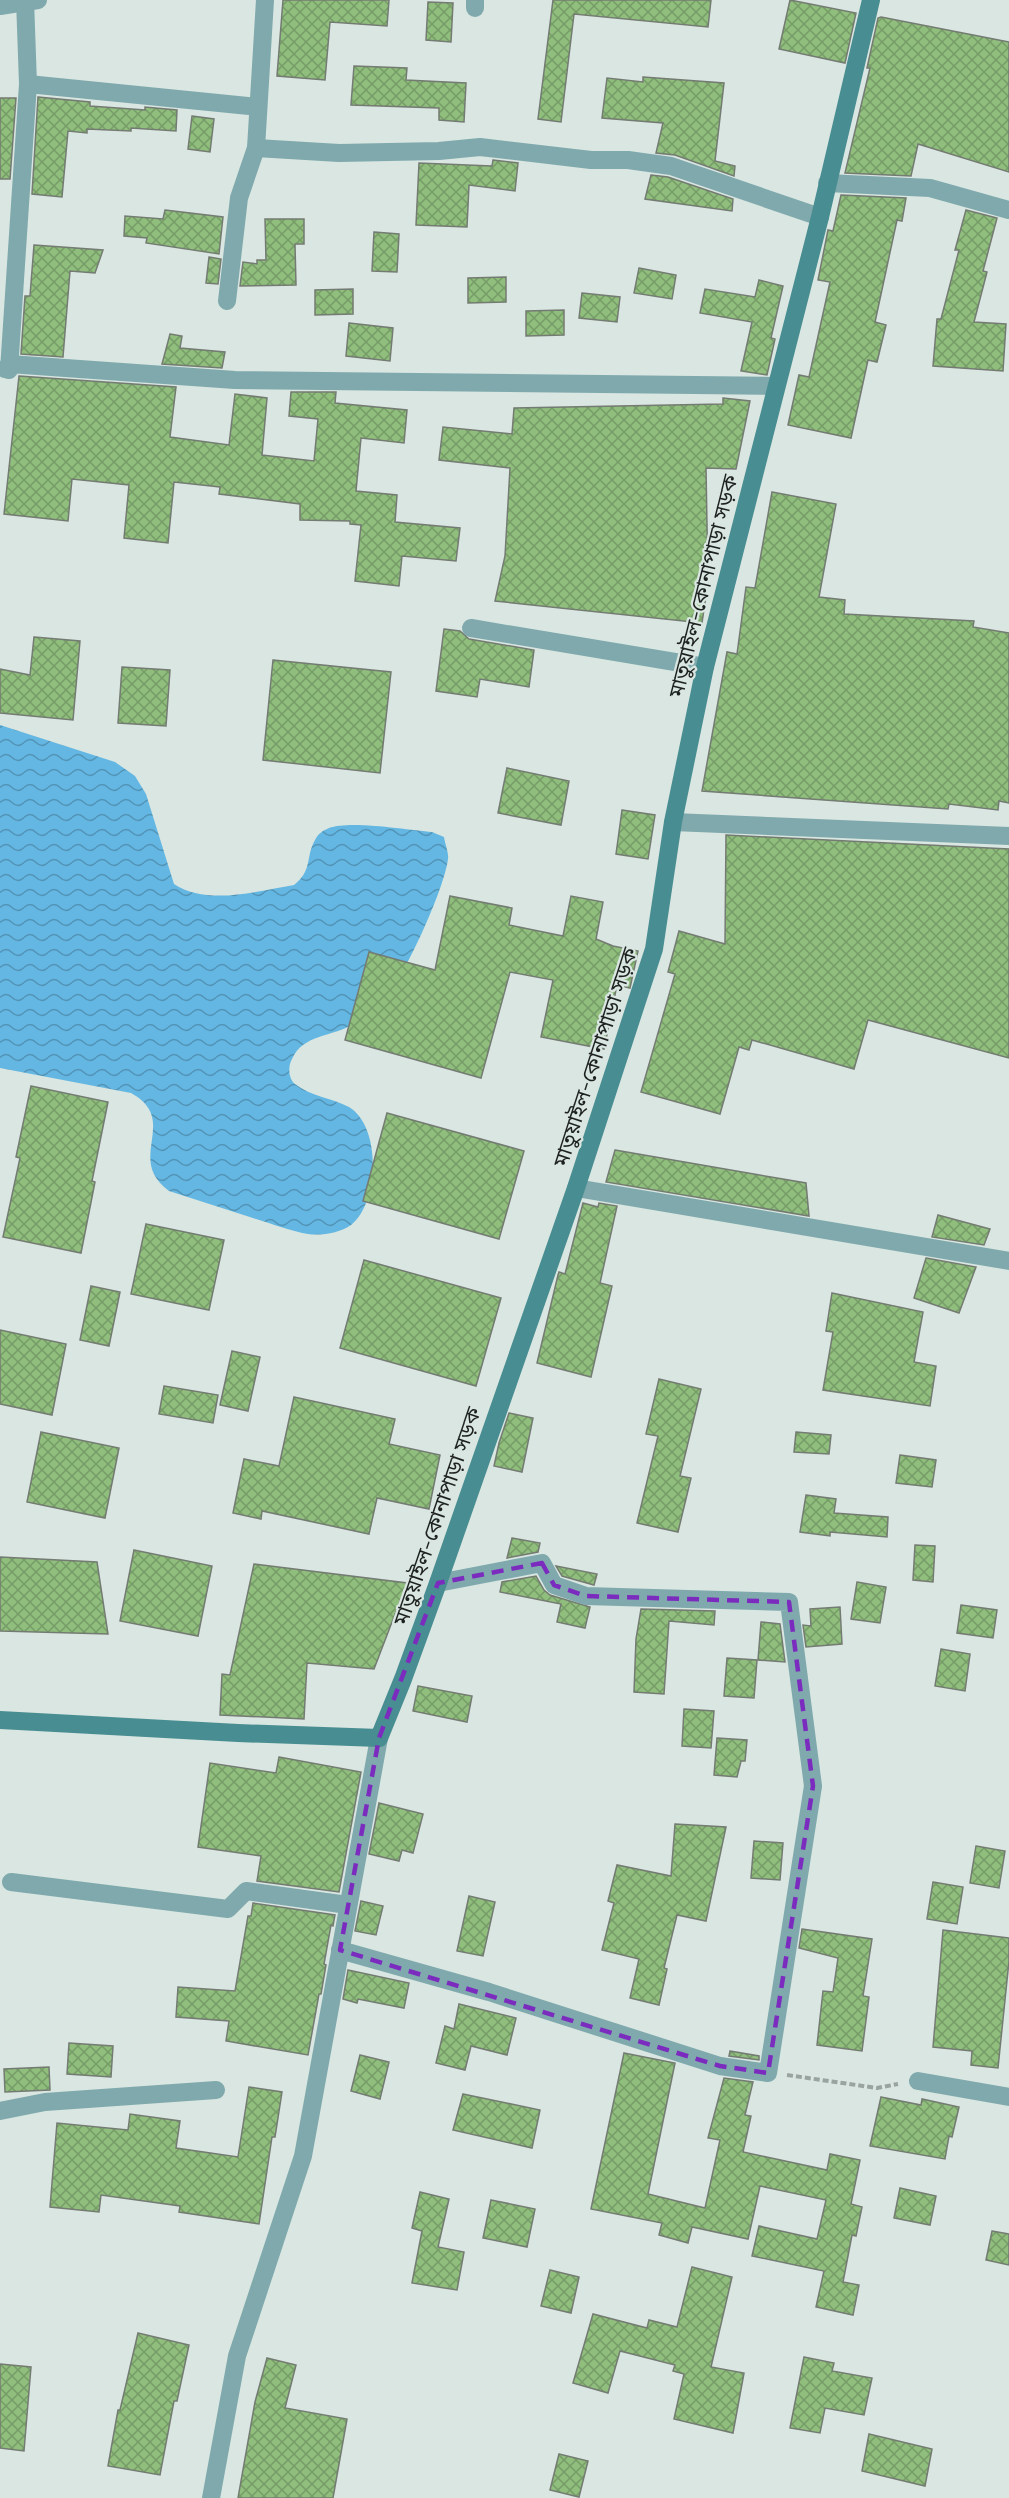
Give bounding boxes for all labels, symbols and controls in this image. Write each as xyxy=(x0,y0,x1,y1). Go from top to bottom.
street label: মাতুয়াইল-কোনাপাড়া সড়ক xyxy=(662,471,744,701)
street label: মাতুয়াইল-কোনাপাড়া সড়ক xyxy=(546,943,644,1171)
street label: মাতুয়াইল-কোনাপাড়া সড়ক xyxy=(387,1402,487,1630)

